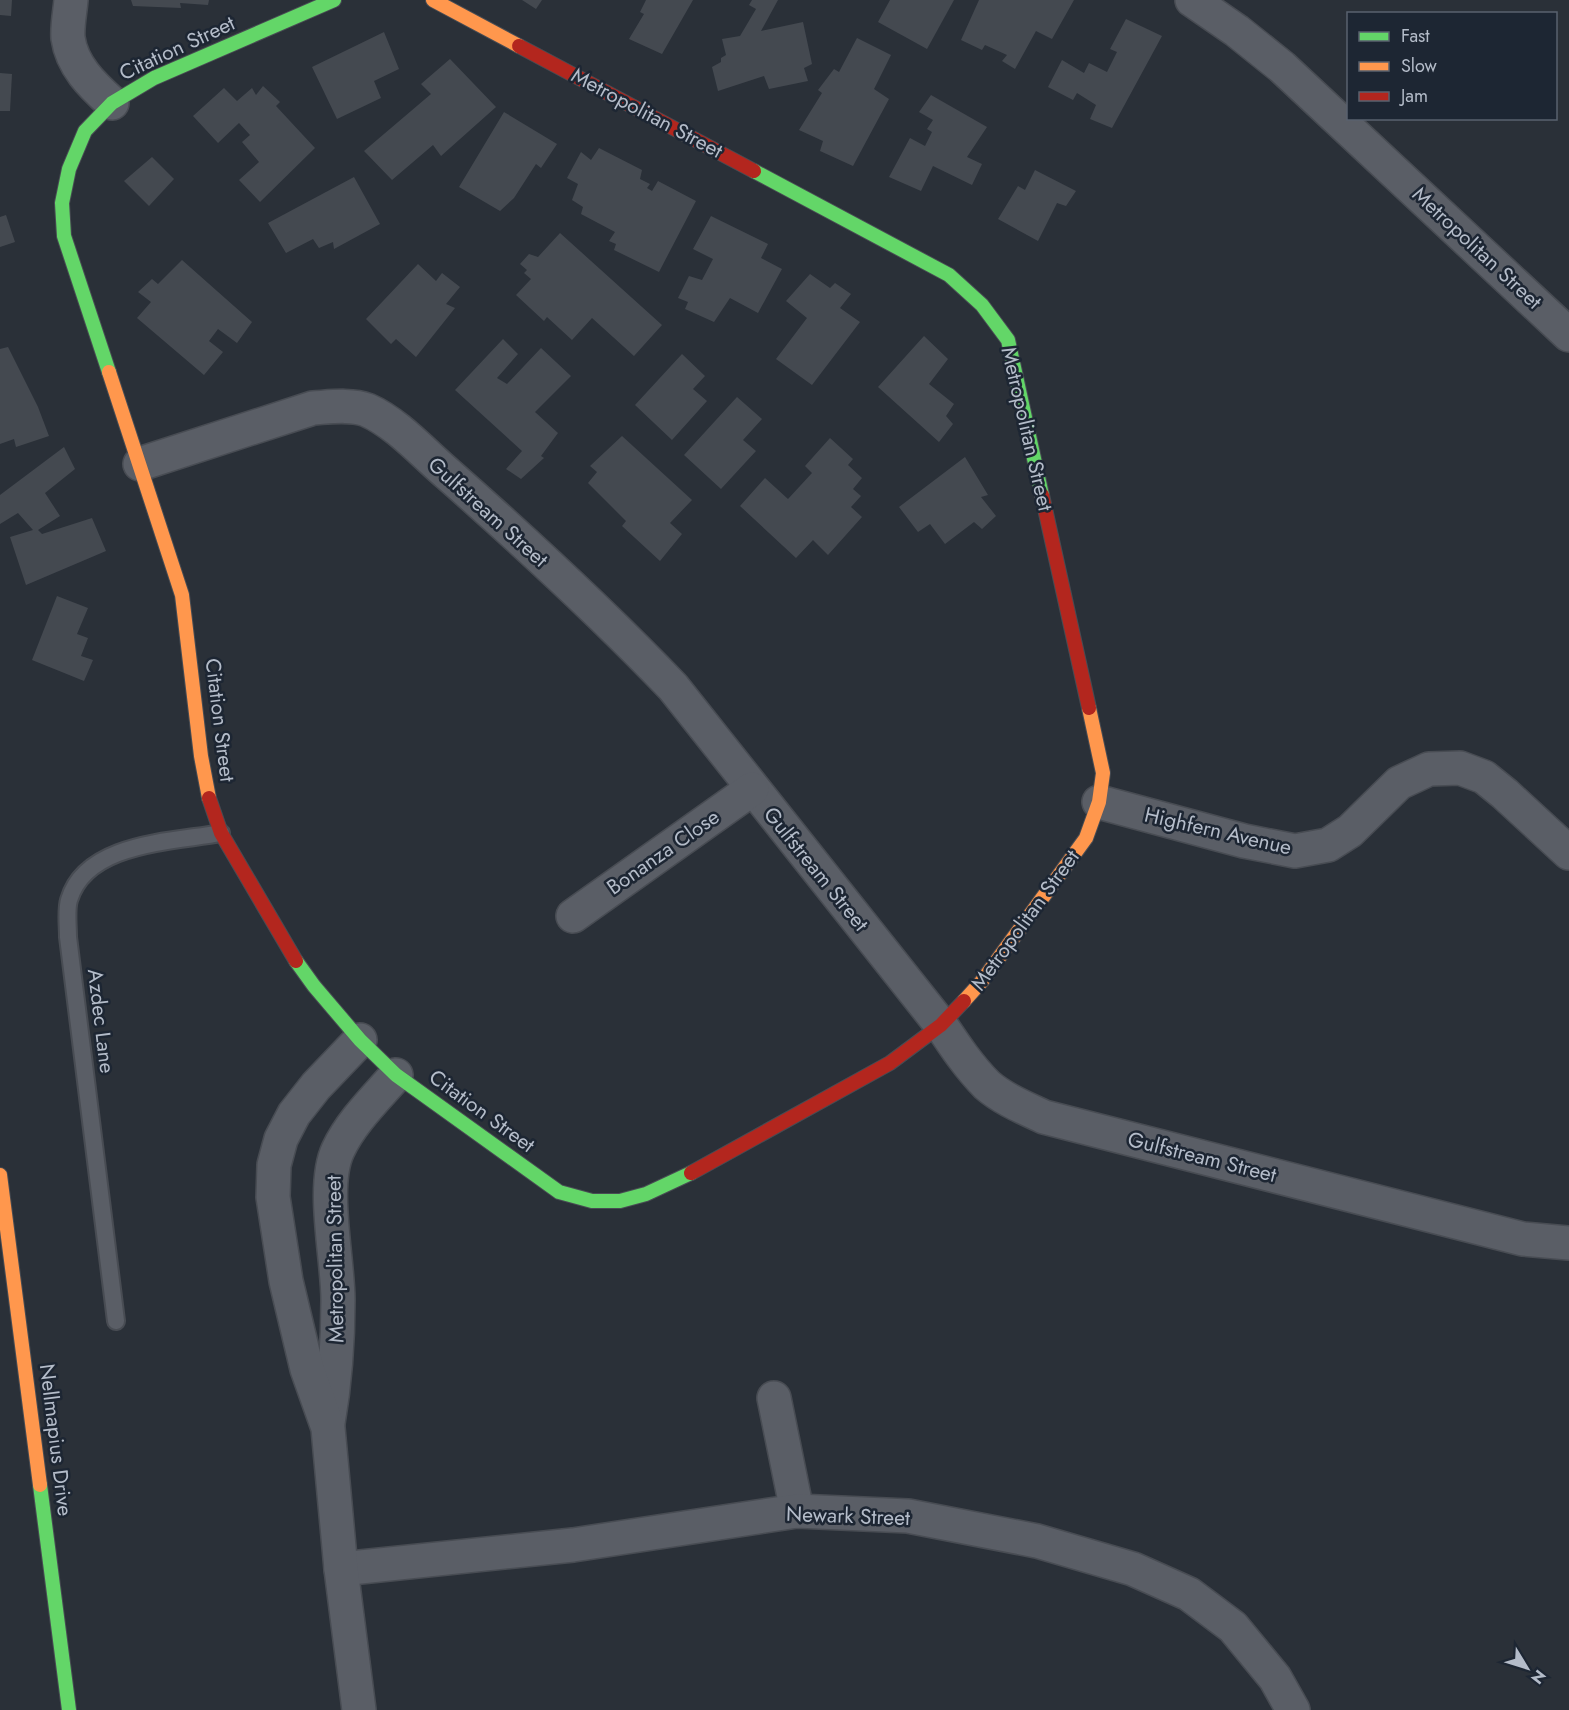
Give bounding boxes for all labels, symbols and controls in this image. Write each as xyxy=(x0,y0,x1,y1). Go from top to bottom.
street label: Citation Street xyxy=(114,8,240,88)
legend xyxy=(1347,12,1557,120)
text: Fast xyxy=(1401,23,1430,49)
text: Slow xyxy=(1401,53,1438,79)
street label: Metropolitan Street xyxy=(566,60,728,166)
text: Jam xyxy=(1399,83,1428,109)
street label: Metropolitan Street xyxy=(1406,180,1548,316)
street label: Metropolitan Street xyxy=(994,344,1060,514)
street label: Gulfstream Street xyxy=(421,450,555,574)
street label: Citation Street xyxy=(198,656,242,784)
street label: Highfern Avenue xyxy=(1141,799,1295,863)
street label: Gulfstream Street xyxy=(756,800,876,938)
street label: Bonanza Close xyxy=(601,802,726,902)
street label: Metropolitan Street xyxy=(964,843,1086,997)
street label: Azdec Lane xyxy=(80,967,122,1075)
street label: Citation Street xyxy=(423,1062,541,1160)
street label: Gulfstream Street xyxy=(1125,1124,1279,1190)
street label: Metropolitan Street xyxy=(319,1175,351,1343)
street label: Nellmapius Drive xyxy=(32,1362,80,1518)
street label: Newark Street xyxy=(786,1499,910,1533)
north arrow xyxy=(1497,1638,1557,1698)
text: N xyxy=(1525,1665,1551,1689)

